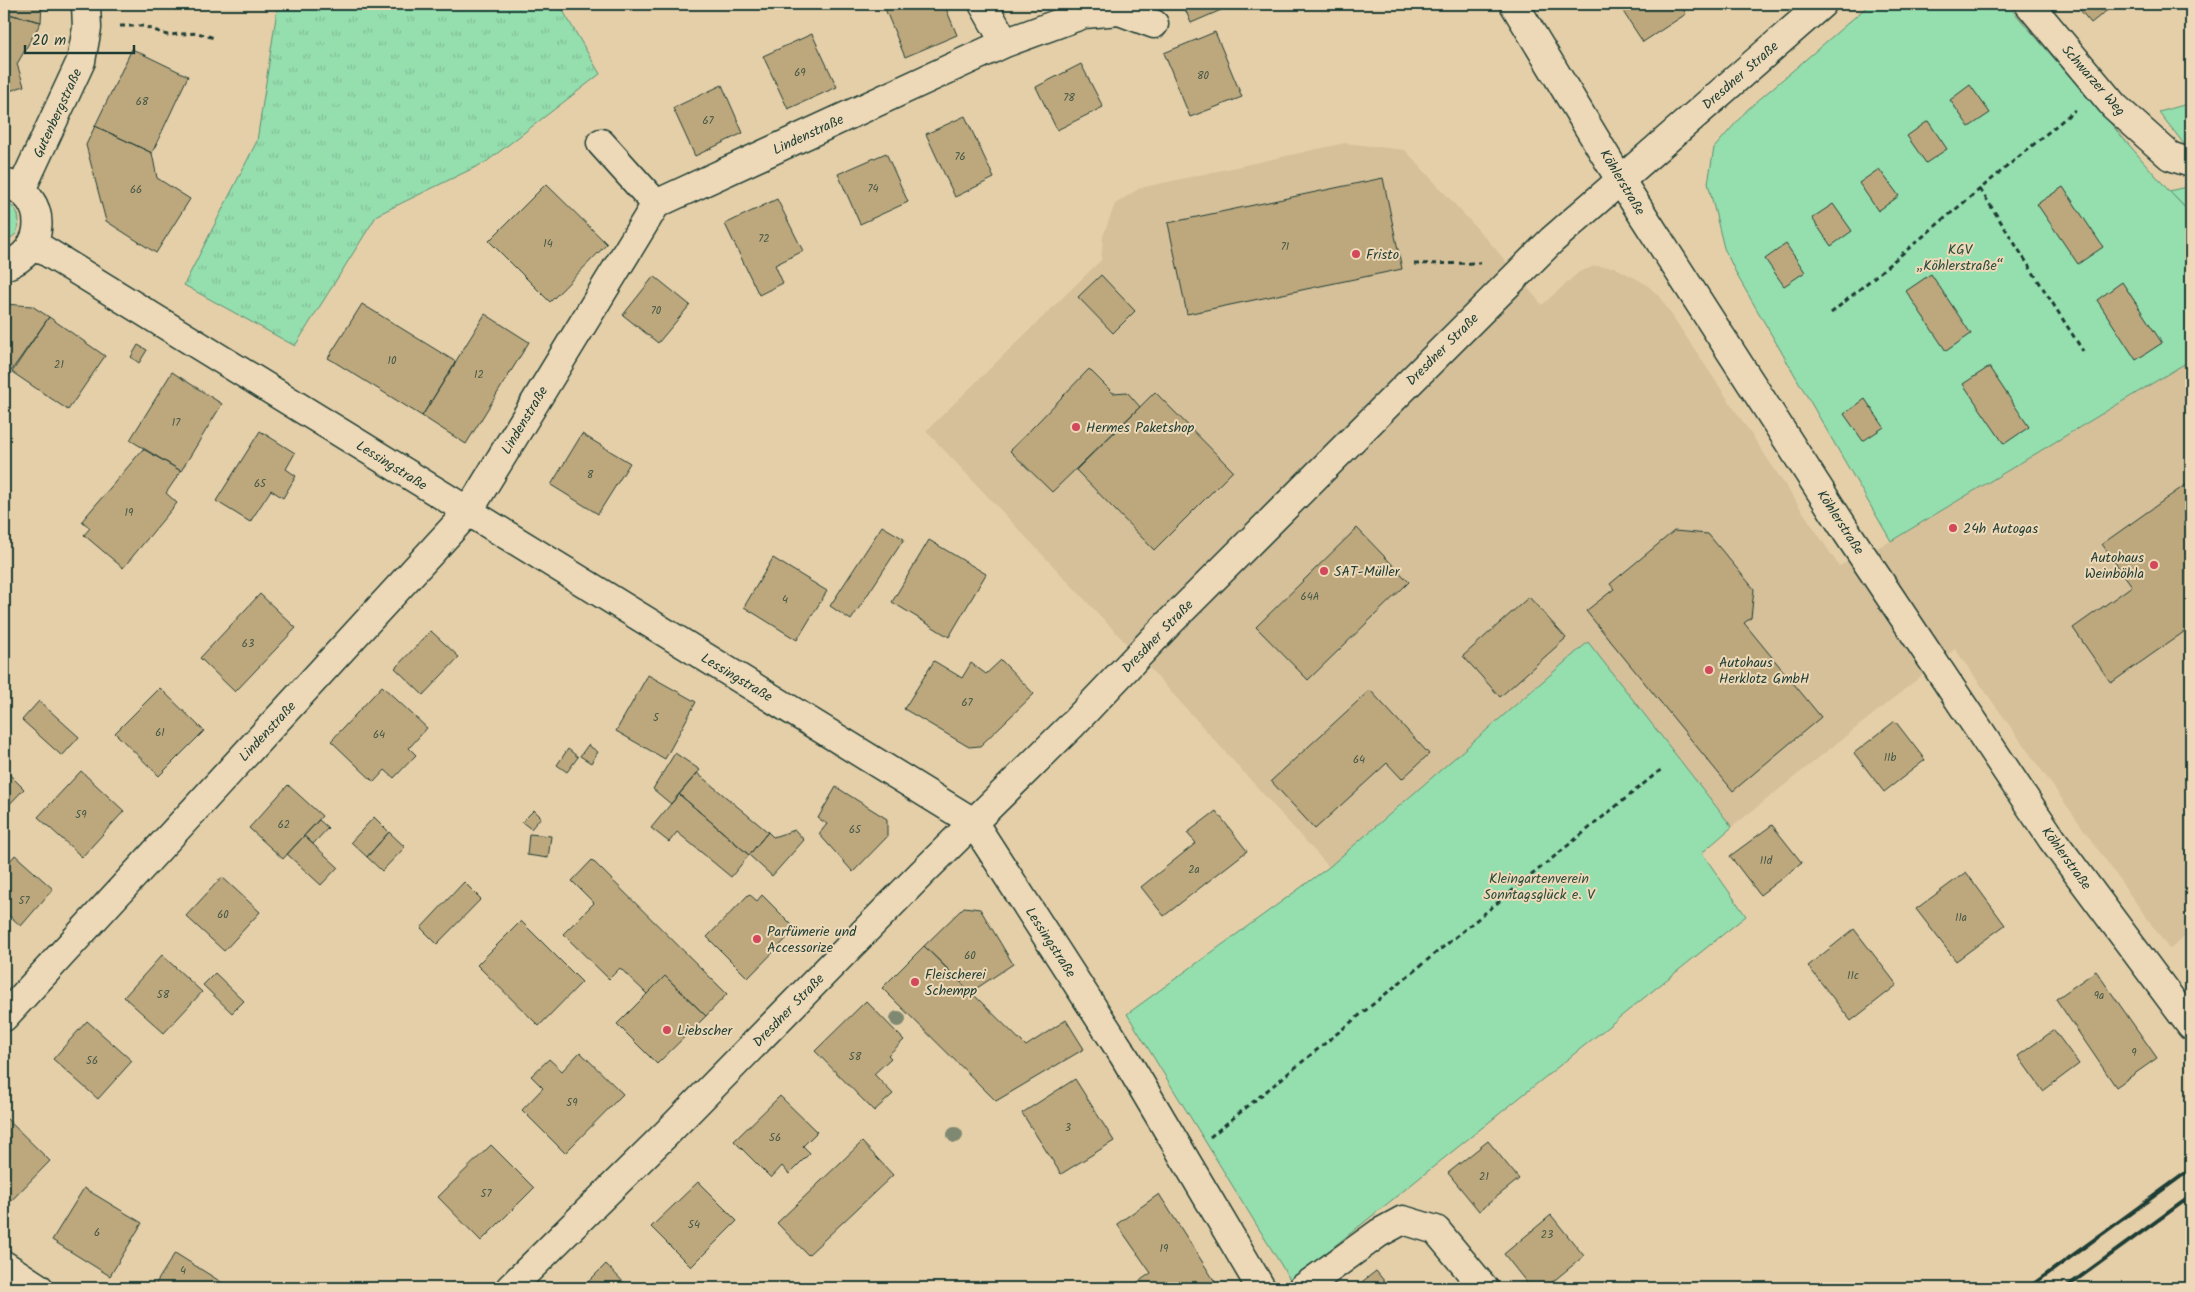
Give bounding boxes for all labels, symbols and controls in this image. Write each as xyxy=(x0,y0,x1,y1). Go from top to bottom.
scale bar xyxy=(25,22,134,54)
text: 20 m xyxy=(32,29,66,53)
street label: Dresdner Straße xyxy=(1697,36,1784,115)
street label: Schwarzer Weg xyxy=(2056,40,2131,121)
street label: Gutenbergstraße xyxy=(28,64,89,162)
house number: 69 xyxy=(794,64,806,82)
house number: 80 xyxy=(1197,67,1210,85)
house number: 78 xyxy=(1063,89,1075,107)
house number: 68 xyxy=(136,93,149,111)
street label: Lindenstraße xyxy=(769,109,848,161)
house number: 67 xyxy=(702,112,715,130)
street label: Köhlerstraße xyxy=(1594,145,1651,220)
house number: 76 xyxy=(954,148,966,166)
house number: 74 xyxy=(867,180,879,198)
house number: 66 xyxy=(130,181,142,199)
house number: 72 xyxy=(758,230,770,248)
house number: 14 xyxy=(543,235,553,253)
house number: 71 xyxy=(1281,238,1289,256)
park label: KGV „Köhlerstraße“ xyxy=(1916,239,2004,277)
place label: Fristo xyxy=(1366,244,1399,266)
marker: Fristo xyxy=(1350,248,1362,260)
house number: 70 xyxy=(651,302,662,320)
street label: Dresdner Straße xyxy=(1401,308,1485,391)
house number: 10 xyxy=(388,352,397,370)
house number: 21 xyxy=(54,356,64,374)
house number: 12 xyxy=(474,366,484,384)
street label: Lindenstraße xyxy=(496,382,554,459)
house number: 17 xyxy=(172,414,181,432)
place label: Hermes Paketshop xyxy=(1086,417,1195,439)
marker: Hermes Paketshop xyxy=(1070,421,1082,433)
street label: Lessingstraße xyxy=(352,435,432,497)
house number: 8 xyxy=(587,466,594,484)
house number: 65 xyxy=(254,475,267,493)
street label: Köhlerstraße xyxy=(1811,486,1870,560)
house number: 19 xyxy=(125,504,134,522)
place label: 24h Autogas xyxy=(1963,518,2038,540)
marker: 24h Autogas xyxy=(1947,522,1959,534)
place label: Autohaus Weinböhla xyxy=(2085,547,2144,585)
marker: Autohaus Weinböhla xyxy=(2148,559,2160,571)
place label: SAT-Müller xyxy=(1334,561,1401,583)
marker: SAT-Müller xyxy=(1318,565,1330,577)
house number: 64A xyxy=(1301,588,1320,606)
house number: 4 xyxy=(782,591,788,609)
street label: Dresdner Straße xyxy=(1117,594,1199,679)
house number: 63 xyxy=(242,635,254,653)
street label: Lessingstraße xyxy=(696,648,777,708)
place label: Autohaus Herklotz GmbH xyxy=(1719,652,1809,690)
marker: Autohaus Herklotz GmbH xyxy=(1703,664,1715,676)
house number: 67 xyxy=(961,694,974,712)
street label: Lindenstraße xyxy=(234,696,302,767)
house number: 5 xyxy=(653,709,660,727)
house number: 61 xyxy=(155,724,165,742)
house number: 64 xyxy=(373,726,385,744)
house number: 11b xyxy=(1884,749,1897,767)
house number: 64 xyxy=(1353,751,1365,769)
house number: 59 xyxy=(75,806,87,824)
house number: 62 xyxy=(278,816,290,834)
house number: 65 xyxy=(849,821,862,839)
street label: Köhlerstraße xyxy=(2036,822,2097,895)
house number: 11d xyxy=(1760,852,1773,870)
house number: 2a xyxy=(1188,861,1200,879)
park label: Kleingartenverein Sonntagsglück e. V xyxy=(1483,868,1596,906)
house number: 57 xyxy=(19,892,30,910)
street label: Lessingstraße xyxy=(1019,903,1082,983)
house number: 60 xyxy=(217,906,229,924)
house number: 11a xyxy=(1955,909,1967,927)
place label: Parfümerie und Accessorize xyxy=(767,921,857,959)
marker: Parfümerie und Accessorize xyxy=(751,933,763,945)
house number: 60 xyxy=(964,947,976,965)
place label: Fleischerei Schempp xyxy=(925,964,986,1002)
house number: 11c xyxy=(1847,967,1859,985)
street label: Dresdner Straße xyxy=(748,968,830,1053)
marker: Fleischerei Schempp xyxy=(909,976,921,988)
house number: 58 xyxy=(157,986,170,1004)
house number: 9a xyxy=(2094,987,2104,1005)
place label: Liebscher xyxy=(677,1020,734,1042)
marker: Liebscher xyxy=(661,1024,673,1036)
house number: 9 xyxy=(2131,1044,2137,1062)
house number: 58 xyxy=(849,1048,862,1066)
house number: 56 xyxy=(86,1052,98,1070)
house number: 59 xyxy=(566,1094,578,1112)
house number: 3 xyxy=(1065,1119,1071,1137)
house number: 56 xyxy=(769,1129,781,1147)
house number: 21 xyxy=(1479,1168,1489,1186)
house number: 57 xyxy=(481,1185,492,1203)
house number: 54 xyxy=(688,1216,700,1234)
house number: 6 xyxy=(94,1224,100,1242)
house number: 23 xyxy=(1541,1226,1553,1244)
house number: 19 xyxy=(1160,1240,1169,1258)
house number: 4 xyxy=(180,1262,186,1280)

